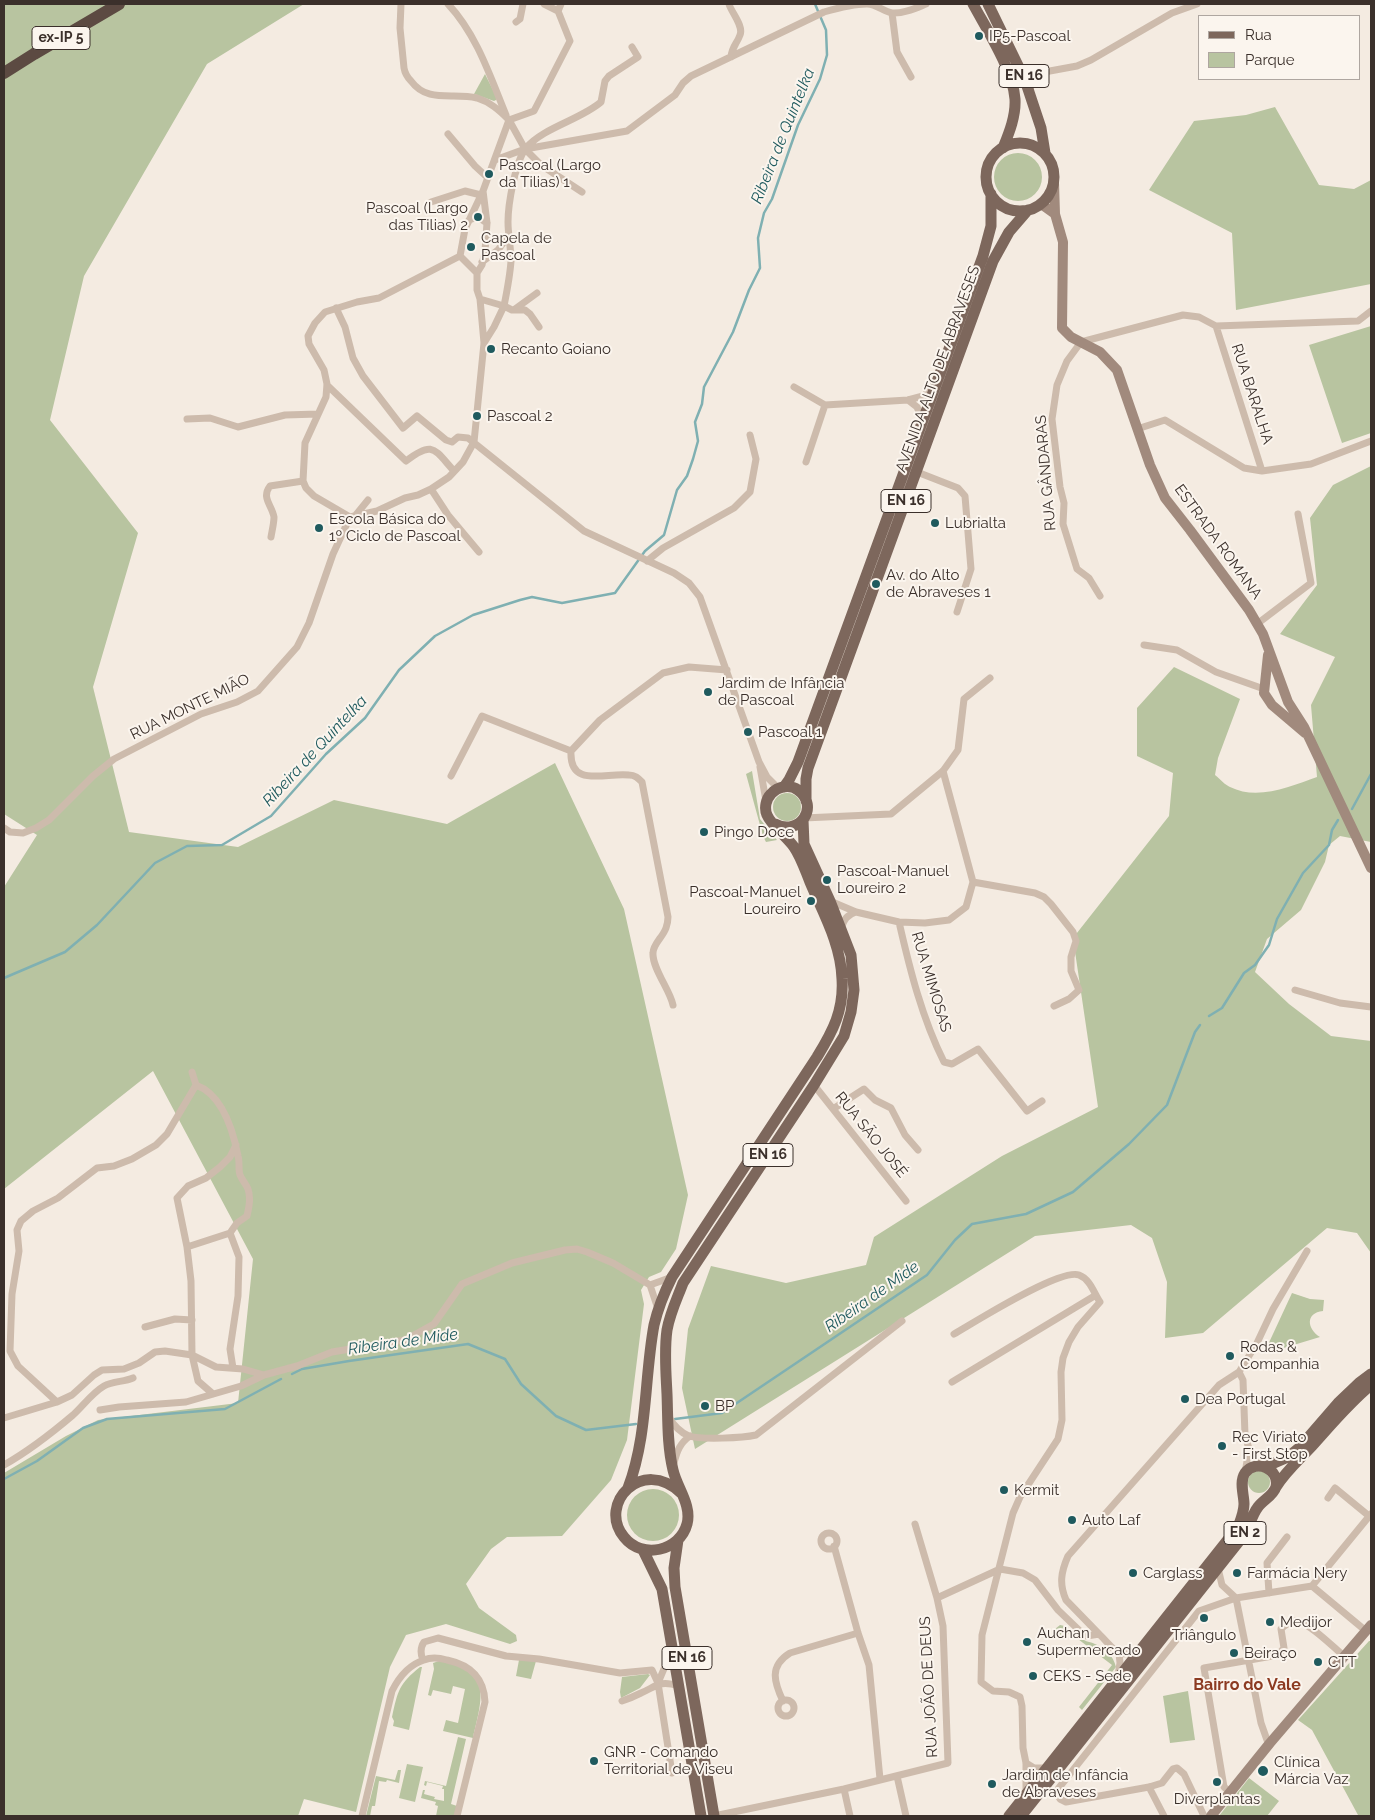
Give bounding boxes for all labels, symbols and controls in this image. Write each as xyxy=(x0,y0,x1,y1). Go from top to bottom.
legend xyxy=(1198,15,1360,80)
road number: ex-IP 5 xyxy=(32,26,90,49)
text: Rua xyxy=(1245,26,1272,44)
place label: IP5-Pascoal xyxy=(989,27,1071,45)
marker: IP5-Pascoal xyxy=(973,30,985,42)
text: Parque xyxy=(1245,51,1294,69)
road number: EN 16 xyxy=(999,64,1049,88)
water label: Ribeira de Quintelka xyxy=(747,65,819,207)
place label: Pascoal (Largo da Tilias) 1 xyxy=(499,156,601,191)
marker: Pascoal (Largo da Tilias) 1 xyxy=(483,168,495,180)
place label: Pascoal (Largo das Tilias) 2 xyxy=(366,199,468,234)
marker: Pascoal (Largo das Tilias) 2 xyxy=(472,211,484,223)
place label: Capela de Pascoal xyxy=(481,229,552,264)
marker: Capela de Pascoal xyxy=(465,241,477,253)
street label: AVENIDA ALTO DE ABRAVESES xyxy=(892,263,984,475)
place label: Recanto Goiano xyxy=(501,340,611,358)
street label: RUA BARALHA xyxy=(1227,342,1277,446)
marker: Recanto Goiano xyxy=(485,343,497,355)
place label: Pascoal 2 xyxy=(487,407,553,425)
marker: Pascoal 2 xyxy=(471,410,483,422)
street label: RUA GÂNDARAS xyxy=(1032,414,1060,532)
street label: ESTRADA ROMANA xyxy=(1170,481,1266,603)
road number: EN 16 xyxy=(881,490,931,512)
place label: Escola Básica do 1º Ciclo de Pascoal xyxy=(329,510,461,545)
place label: Lubrialta xyxy=(945,514,1006,532)
marker: Lubrialta xyxy=(929,517,941,529)
marker: Escola Básica do 1º Ciclo de Pascoal xyxy=(313,522,325,534)
place label: Av. do Alto de Abraveses 1 xyxy=(886,566,991,601)
marker: Av. do Alto de Abraveses 1 xyxy=(870,578,882,590)
street label: RUA MONTE MIÃO xyxy=(127,670,253,744)
place label: Jardim de Infância de Pascoal xyxy=(718,674,844,709)
marker: Jardim de Infância de Pascoal xyxy=(702,686,714,698)
water label: Ribeira de Quintelka xyxy=(259,692,371,810)
place label: Pascoal 1 xyxy=(758,723,822,741)
marker: Pascoal 1 xyxy=(742,726,754,738)
place label: Pingo Doce xyxy=(714,823,794,841)
marker: Pingo Doce xyxy=(698,826,710,838)
place label: Pascoal-Manuel Loureiro 2 xyxy=(837,862,949,897)
marker: Pascoal-Manuel Loureiro 2 xyxy=(821,874,833,886)
place label: Pascoal-Manuel Loureiro xyxy=(689,883,801,918)
marker: Pascoal-Manuel Loureiro xyxy=(805,895,817,907)
street label: RUA MIMOSAS xyxy=(907,930,955,1034)
street label: RUA SÃO JOSÉ xyxy=(831,1088,911,1182)
road number: EN 16 xyxy=(743,1144,793,1166)
water label: Ribeira de Mide xyxy=(821,1257,923,1337)
water label: Ribeira de Mide xyxy=(347,1325,459,1359)
place label: Rodas & Companhia xyxy=(1240,1338,1319,1373)
marker: Rodas & Companhia xyxy=(1224,1350,1236,1362)
place label: Dea Portugal xyxy=(1195,1390,1285,1408)
marker: Dea Portugal xyxy=(1179,1393,1191,1405)
place label: BP xyxy=(715,1397,734,1415)
marker: BP xyxy=(699,1400,711,1412)
place label: Rec Viriato - First Stop xyxy=(1232,1428,1308,1463)
marker: Rec Viriato - First Stop xyxy=(1216,1440,1228,1452)
place label: Kermit xyxy=(1014,1481,1059,1499)
marker: Kermit xyxy=(998,1484,1010,1496)
place label: Auto Laf xyxy=(1082,1511,1140,1529)
marker: Auto Laf xyxy=(1066,1514,1078,1526)
road number: EN 2 xyxy=(1224,1522,1266,1545)
place label: Carglass xyxy=(1143,1564,1203,1582)
place label: Farmácia Nery xyxy=(1247,1564,1347,1582)
marker: Carglass xyxy=(1127,1567,1139,1579)
marker: Farmácia Nery xyxy=(1231,1567,1243,1579)
marker: Triângulo xyxy=(1198,1612,1210,1624)
place label: Medijor xyxy=(1280,1613,1332,1631)
street label: RUA JOÃO DE DEUS xyxy=(916,1616,942,1758)
marker: Medijor xyxy=(1264,1616,1276,1628)
place label: Auchan Supermercado xyxy=(1037,1624,1141,1659)
place label: Triângulo xyxy=(1172,1626,1236,1644)
marker: Auchan Supermercado xyxy=(1021,1636,1033,1648)
place label: Beiraço xyxy=(1244,1644,1297,1662)
road number: EN 16 xyxy=(662,1646,712,1670)
marker: Beiraço xyxy=(1228,1647,1240,1659)
place label: CTT xyxy=(1328,1653,1357,1671)
marker: CTT xyxy=(1312,1656,1324,1668)
place label: CEKS - Sede xyxy=(1043,1667,1131,1685)
marker: CEKS - Sede xyxy=(1027,1670,1039,1682)
district label: Bairro do Vale xyxy=(1193,1675,1301,1695)
place label: GNR - Comando Territorial de Viseu xyxy=(604,1743,733,1778)
place label: Clínica Márcia Vaz xyxy=(1274,1753,1349,1788)
marker: GNR - Comando Territorial de Viseu xyxy=(588,1755,600,1767)
marker: Clínica Márcia Vaz xyxy=(1256,1764,1270,1778)
place label: Jardim de Infância de Abraveses xyxy=(1002,1766,1128,1801)
marker: Diverplantas xyxy=(1211,1776,1223,1788)
marker: Jardim de Infância de Abraveses xyxy=(986,1778,998,1790)
place label: Diverplantas xyxy=(1174,1790,1260,1808)

